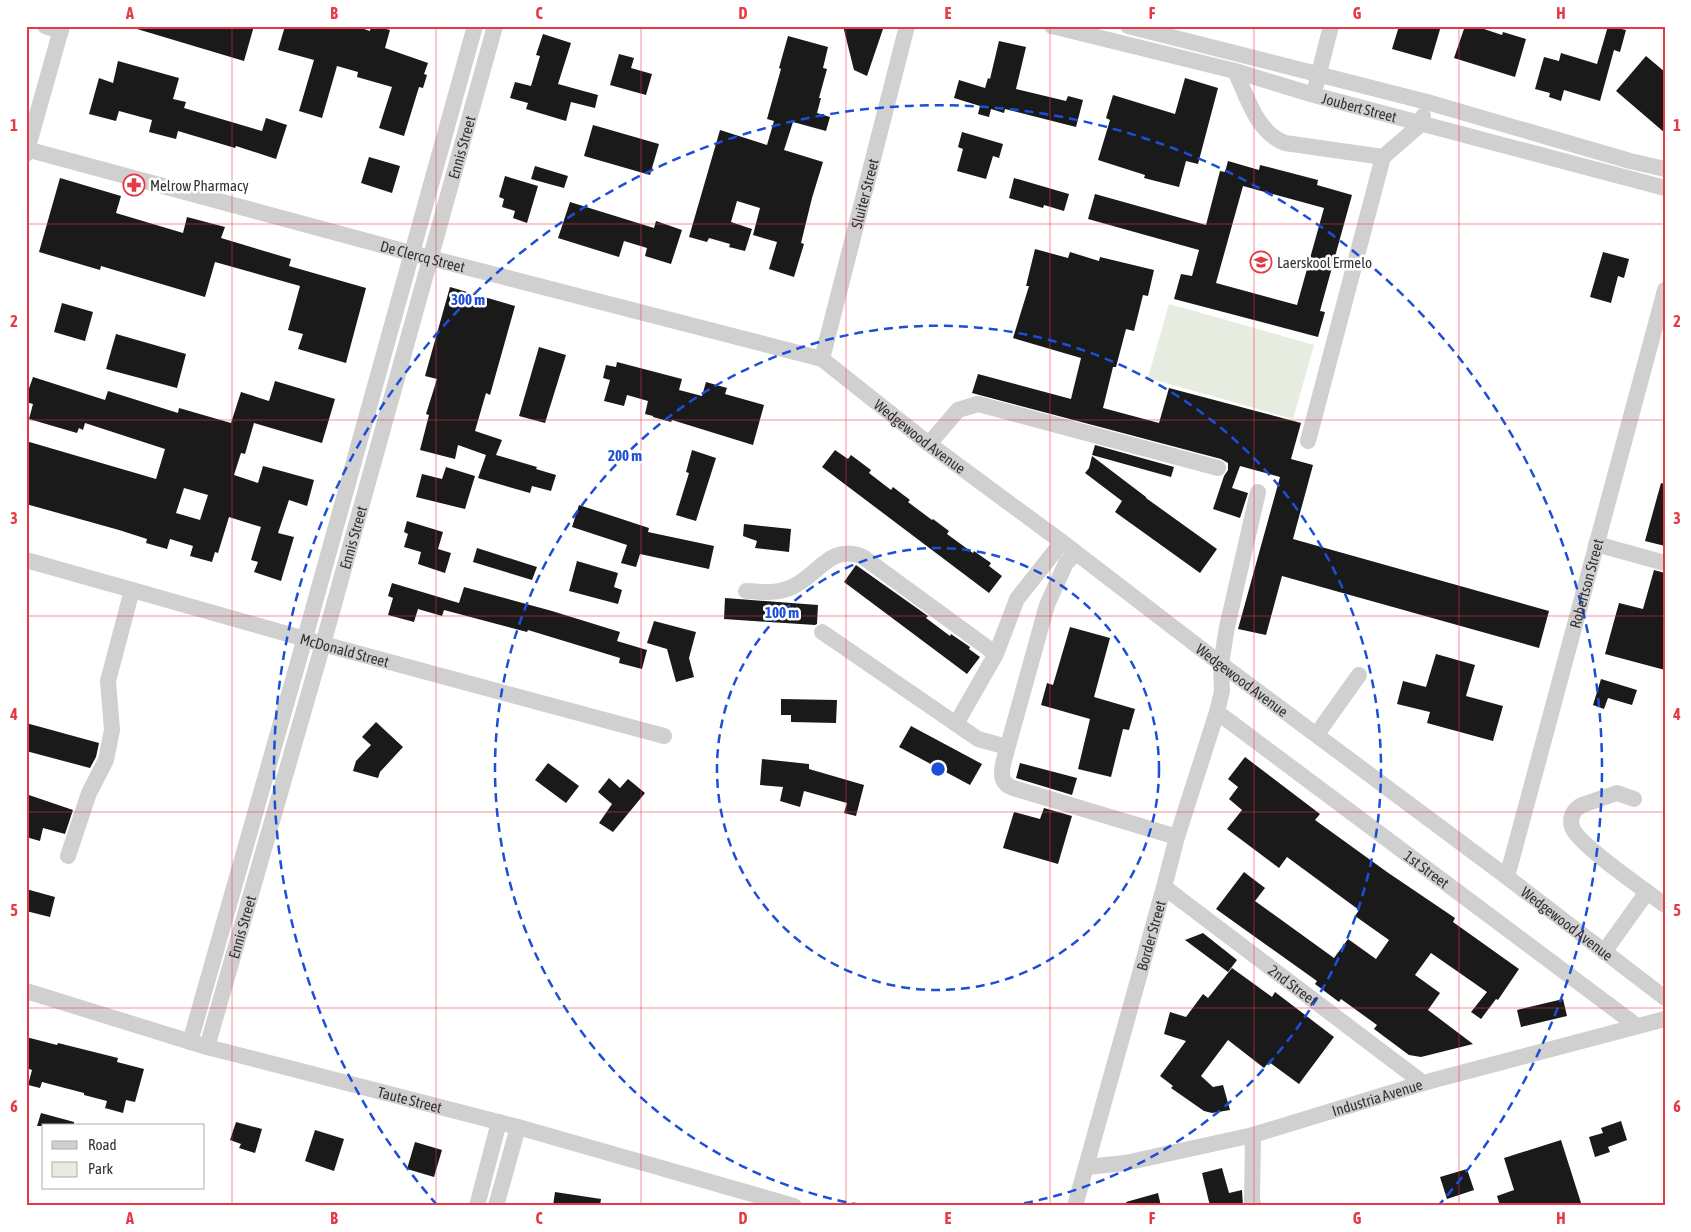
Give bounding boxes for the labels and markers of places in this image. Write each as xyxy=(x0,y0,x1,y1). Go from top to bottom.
pharmacy icon: Melrow Pharmacy xyxy=(122,173,146,197)
place label: Melrow Pharmacy xyxy=(150,177,249,194)
school or university icon: Laerskool Ermelo xyxy=(1249,250,1273,274)
place label: Laerskool Ermelo xyxy=(1277,254,1372,271)
centre of rings xyxy=(929,760,947,778)

